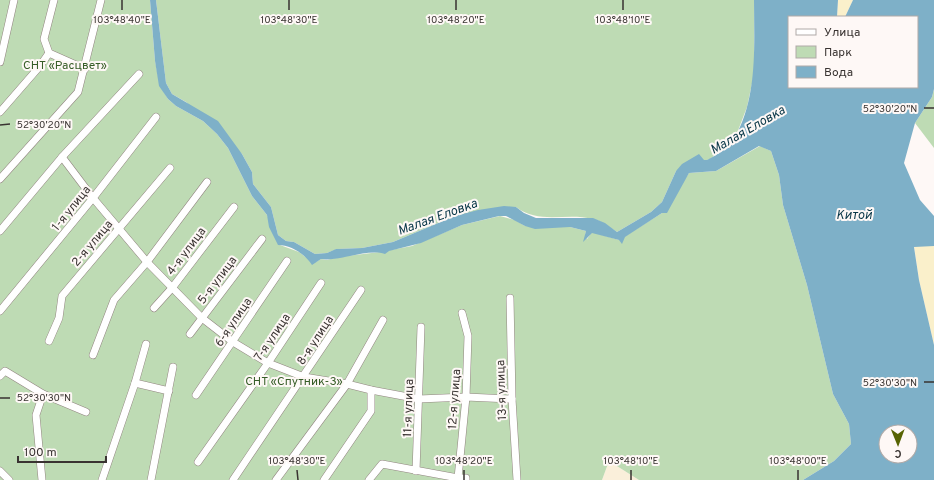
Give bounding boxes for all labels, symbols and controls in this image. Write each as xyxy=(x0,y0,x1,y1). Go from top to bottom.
text: 103°48'40"E xyxy=(93,14,151,27)
text: 103°48'30"E xyxy=(260,14,318,27)
text: 103°48'20"E xyxy=(427,14,485,27)
text: 103°48'10"E xyxy=(596,14,650,27)
legend xyxy=(788,16,918,88)
text: Улица xyxy=(824,25,860,41)
text: Парк xyxy=(824,45,852,61)
park label: СНТ «Расцвет» xyxy=(23,58,107,74)
text: Вода xyxy=(824,65,853,81)
water label: Малая Еловка xyxy=(708,103,788,159)
text: 52°30'20"N xyxy=(863,103,917,116)
text: 52°30'20"N xyxy=(17,119,71,132)
street label: 1-я улица xyxy=(49,183,95,235)
water label: Малая Еловка xyxy=(396,196,480,240)
water label: Китой xyxy=(836,208,872,224)
street label: 2-я улица xyxy=(69,217,117,270)
street label: 4-я улица xyxy=(164,224,210,279)
street label: 5-я улица xyxy=(195,253,241,308)
street label: 6-я улица xyxy=(212,295,256,350)
street label: 7-я улица xyxy=(251,311,295,365)
street label: 8-я улица xyxy=(294,313,338,368)
street label: 13-я улица xyxy=(493,360,511,420)
street label: 12-я улица xyxy=(445,368,465,430)
park label: СНТ «Спутник-3» xyxy=(245,374,343,390)
text: 52°30'30"N xyxy=(863,377,917,390)
street label: 11-я улица xyxy=(400,379,418,437)
text: 52°30'30"N xyxy=(17,392,71,405)
north arrow xyxy=(878,424,918,464)
scale bar xyxy=(18,438,106,464)
text: 100 m xyxy=(24,445,57,461)
text: С xyxy=(895,446,902,460)
text: 103°48'30"E xyxy=(268,455,326,468)
text: 103°48'20"E xyxy=(435,455,493,468)
text: 103°48'10"E xyxy=(604,455,658,468)
text: 103°48'00"E xyxy=(769,455,827,468)

